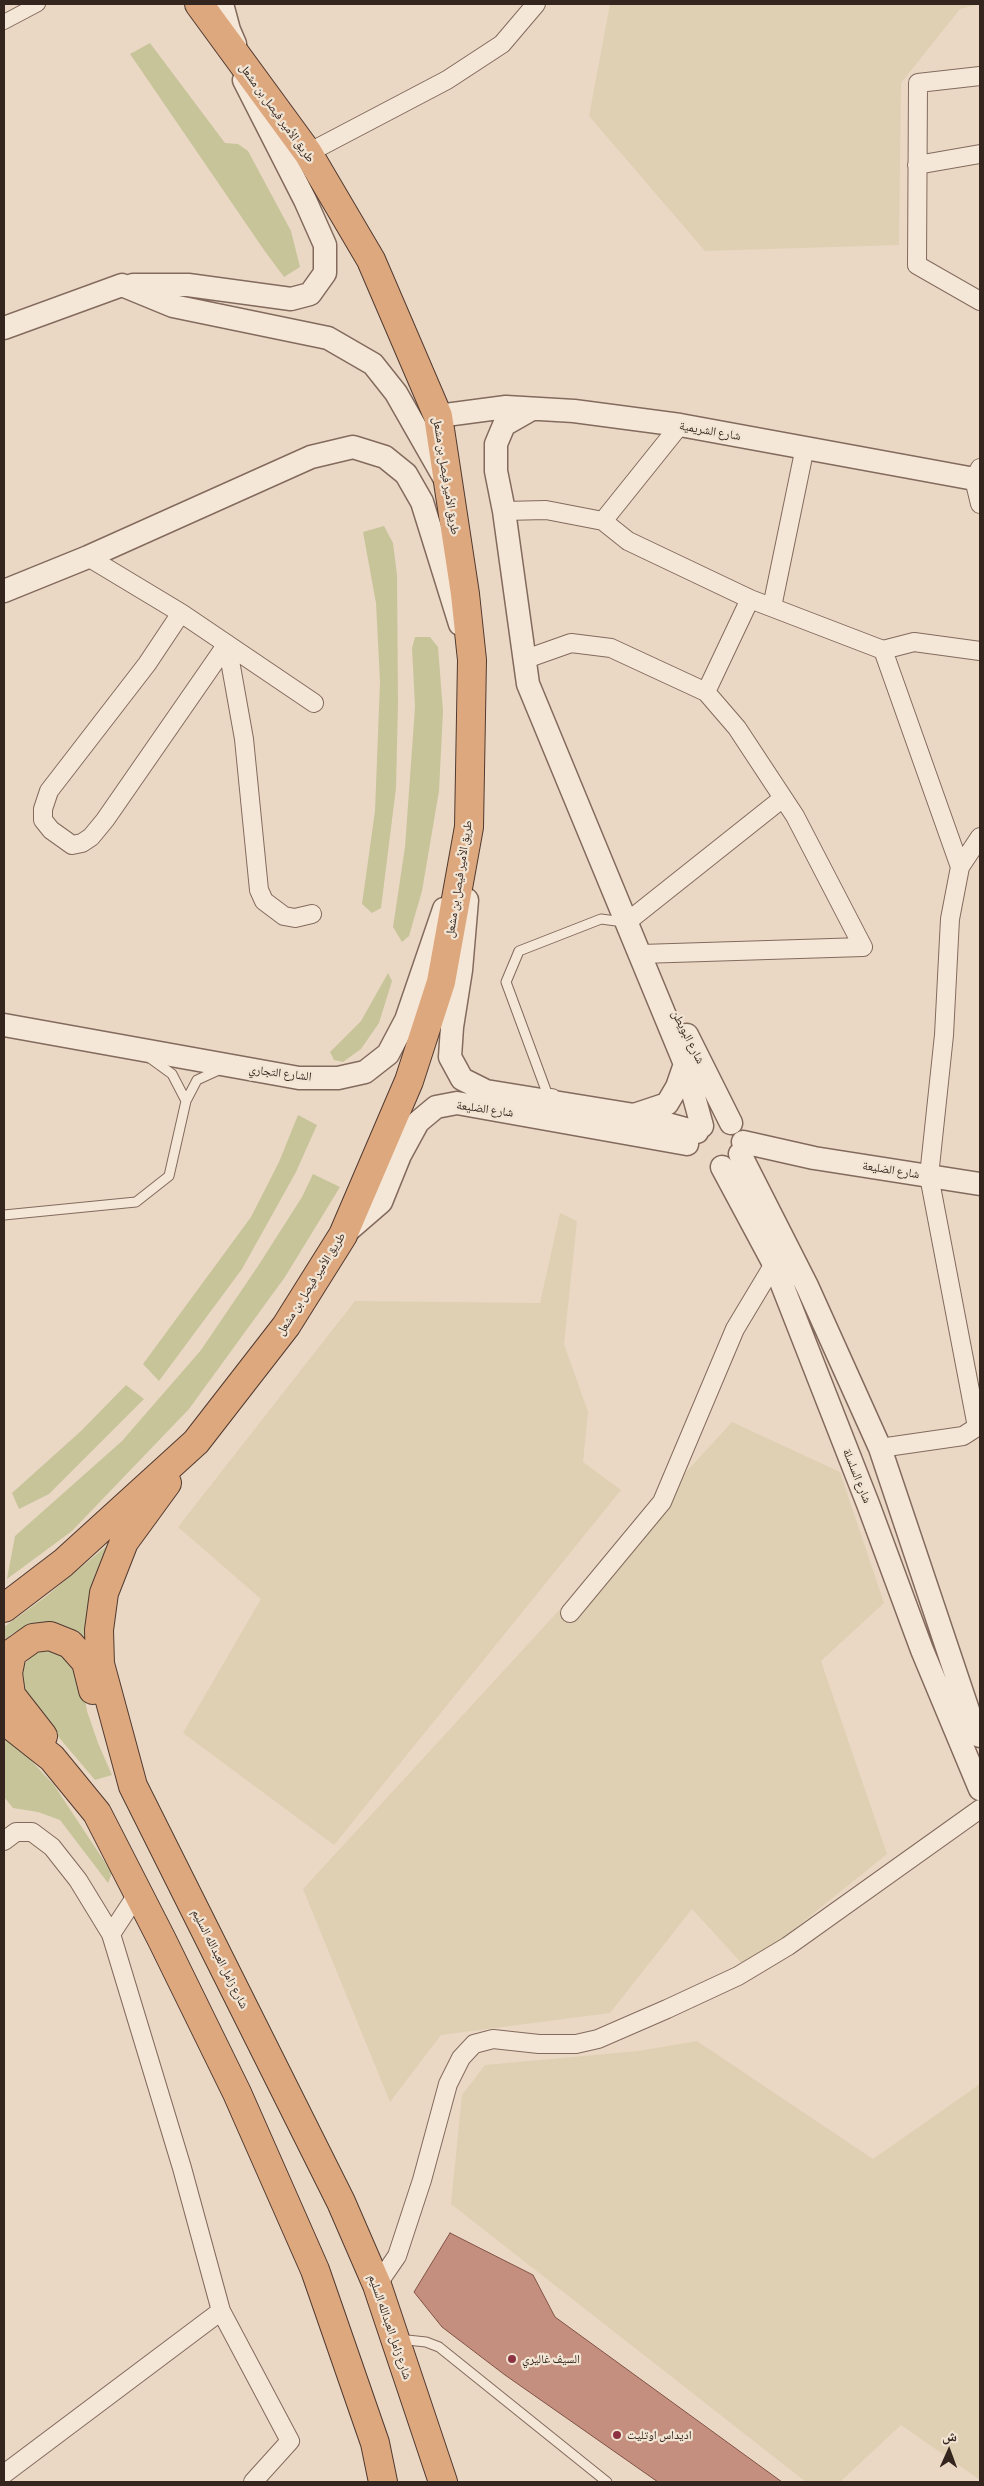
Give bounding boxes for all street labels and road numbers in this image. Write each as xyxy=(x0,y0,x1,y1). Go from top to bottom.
street label: طريق الأمير فيصل بن مشعل xyxy=(236,61,318,165)
street label: طريق الأمير فيصل بن مشعل xyxy=(430,416,462,536)
street label: شارع الشريمية xyxy=(678,419,742,443)
street label: طريق الأمير فيصل بن مشعل xyxy=(443,819,475,939)
street label: شارع البويطن xyxy=(668,1008,708,1066)
street label: الشارع التجاري xyxy=(248,1062,312,1084)
street label: شارع الضليعة xyxy=(456,1098,514,1120)
street label: شارع الضليعة xyxy=(862,1158,920,1182)
street label: طريق الأمير فيصل بن مشعل xyxy=(273,1230,349,1338)
street label: شارع السلسلة xyxy=(840,1447,874,1505)
street label: شارع زامل العبدالله السليم xyxy=(189,1907,251,2011)
street label: شارع زامل العبدالله السليم xyxy=(365,2273,415,2381)

